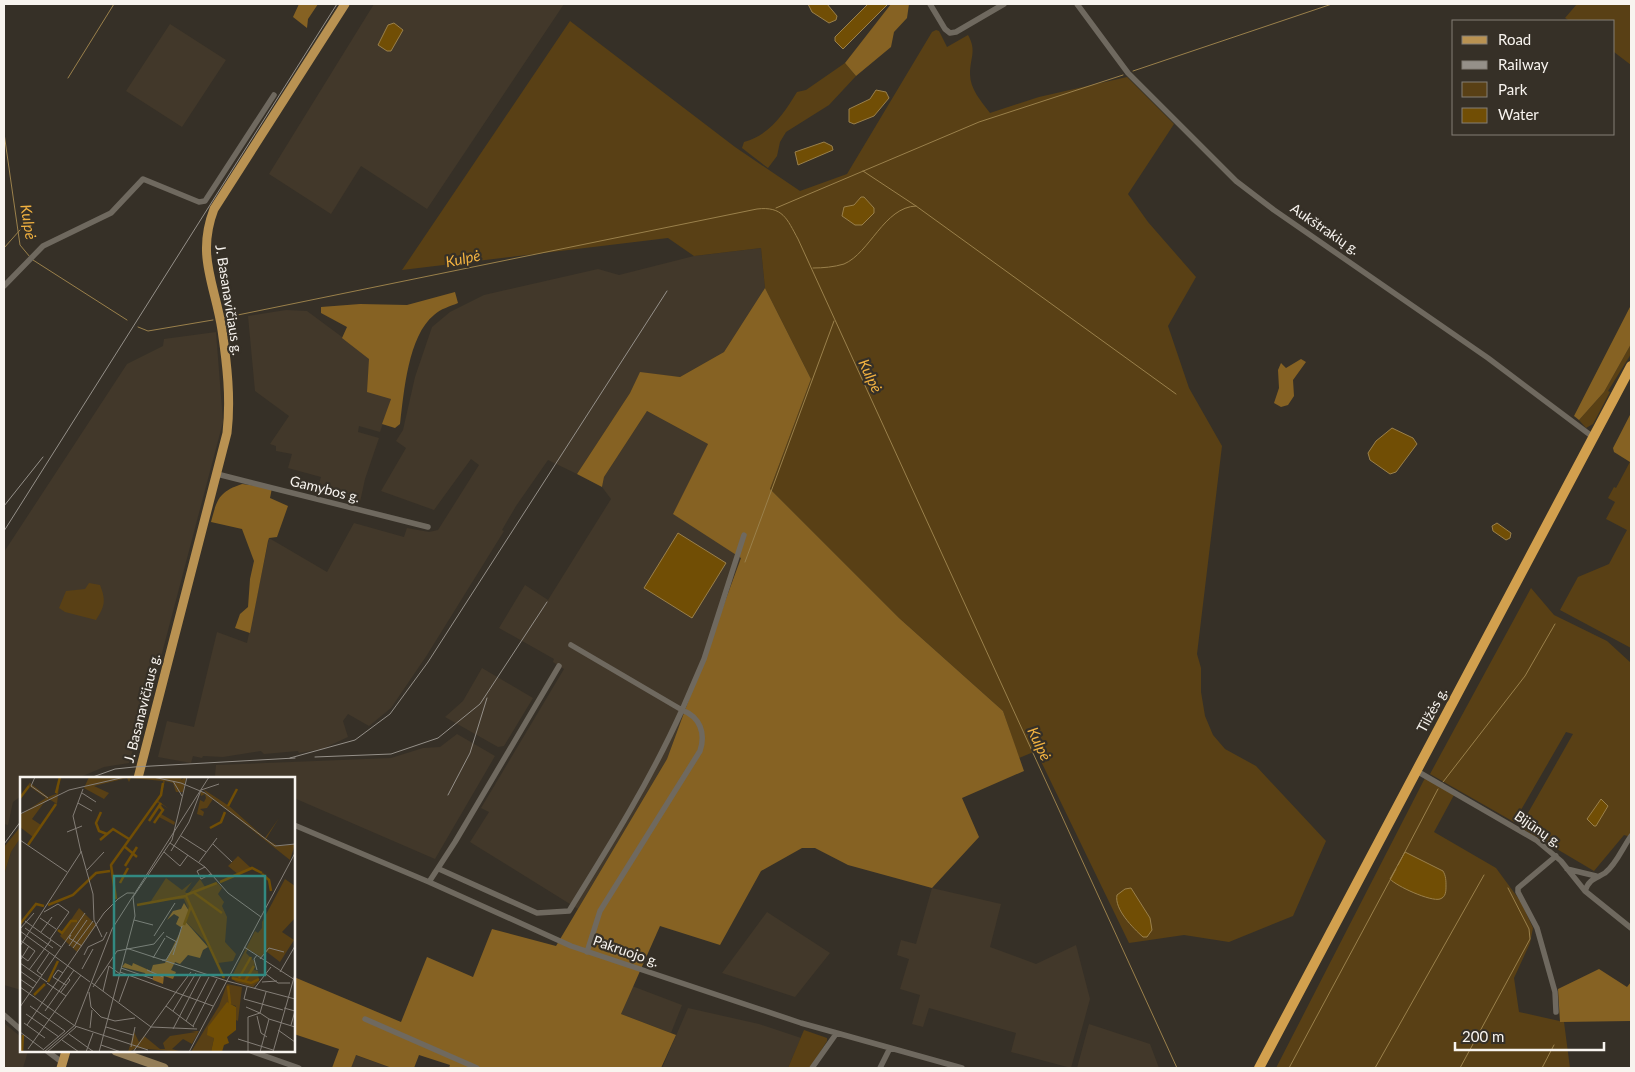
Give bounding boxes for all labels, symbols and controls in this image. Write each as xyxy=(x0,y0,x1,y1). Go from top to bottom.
legend xyxy=(1452,20,1615,135)
text: Road xyxy=(1498,30,1531,48)
text: Railway xyxy=(1498,55,1549,73)
text: Park xyxy=(1498,80,1528,98)
text: Water xyxy=(1498,105,1539,123)
street label: Aukštrakių g. xyxy=(1287,199,1363,258)
water label: Kulpė xyxy=(17,203,41,241)
street label: J. Basanavičiaus g. xyxy=(212,243,247,356)
water label: Kulpė xyxy=(444,246,482,270)
water label: Kulpė xyxy=(855,356,887,395)
street label: Gamybos g. xyxy=(288,472,362,505)
street label: J. Basanavičiaus g. xyxy=(120,652,163,764)
street label: Tilžės g. xyxy=(1413,684,1450,735)
water label: Kulpė xyxy=(1024,724,1056,763)
inset map xyxy=(20,777,295,1052)
street label: Bijūnų g. xyxy=(1511,807,1565,851)
street label: Pakruojo g. xyxy=(591,931,661,970)
scale bar xyxy=(1455,1020,1604,1052)
text: 200 m xyxy=(1462,1027,1504,1045)

